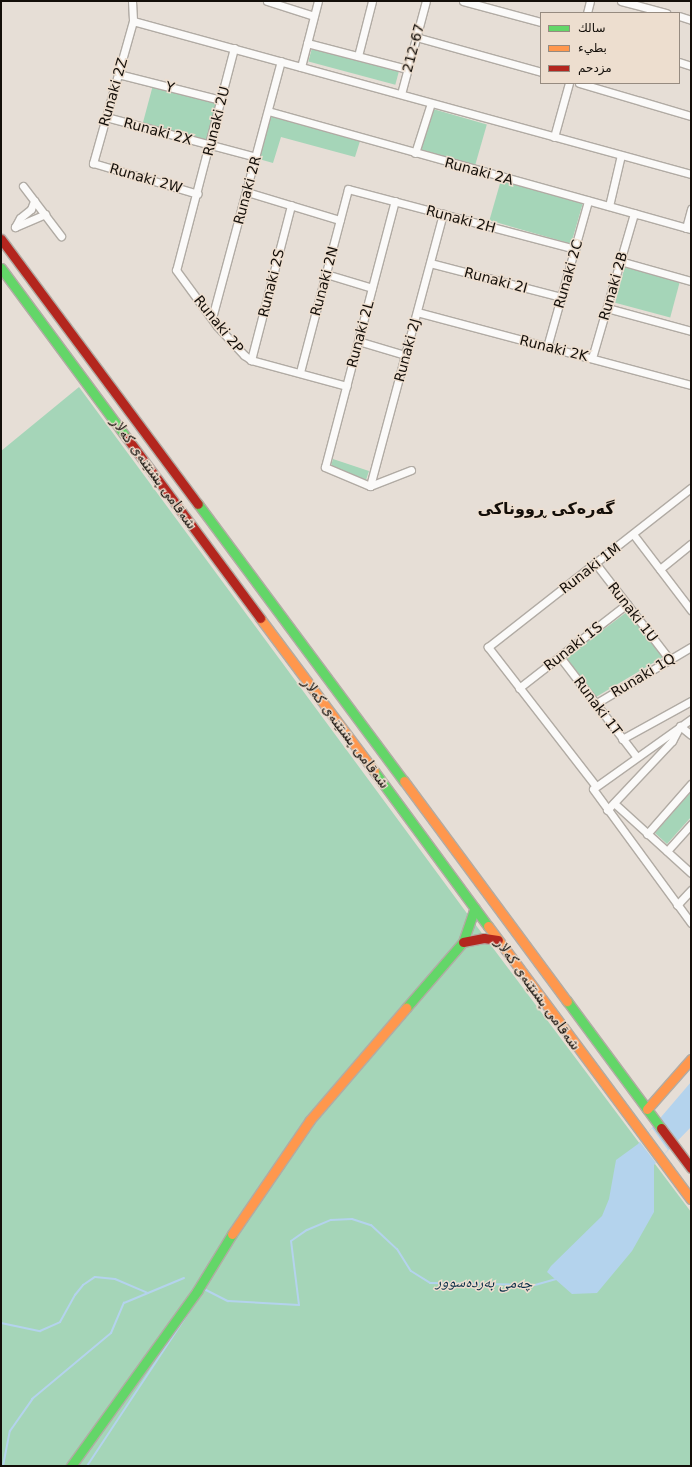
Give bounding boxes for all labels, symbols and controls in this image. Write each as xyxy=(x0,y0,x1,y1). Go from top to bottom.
legend xyxy=(540,12,680,84)
text: سالك xyxy=(578,21,605,35)
street label: 212-67 xyxy=(398,22,428,74)
text: بطيء xyxy=(578,41,607,55)
street label: Runaki 2Z xyxy=(95,56,131,128)
text: مزدحم xyxy=(578,61,612,75)
street label: Y xyxy=(164,78,176,96)
street label: Runaki 2U xyxy=(199,85,233,157)
street label: Runaki 2X xyxy=(122,114,194,148)
street label: Runaki 2R xyxy=(230,154,264,226)
street label: Runaki 2A xyxy=(443,154,515,188)
street label: Runaki 2W xyxy=(108,160,184,196)
street label: Runaki 2H xyxy=(424,202,498,236)
street label: Runaki 2C xyxy=(550,238,586,310)
street label: Runaki 2N xyxy=(307,244,341,318)
street label: Runaki 2S xyxy=(254,247,288,319)
street label: Runaki 2B xyxy=(595,250,631,322)
street label: Runaki 2I xyxy=(462,263,530,297)
street label: Runaki 2P xyxy=(191,292,247,356)
street label: Runaki 2L xyxy=(343,299,377,369)
street label: Runaki 2J xyxy=(390,316,424,384)
street label: Runaki 2K xyxy=(518,331,590,365)
street label: شەقامی پشتێنەی کەلار xyxy=(108,414,200,532)
district label: گەرەکی ڕووناکی xyxy=(477,499,615,519)
street label: Runaki 1M xyxy=(556,539,624,597)
street label: Runaki 1U xyxy=(605,579,661,645)
street label: Runaki 1S xyxy=(540,618,606,674)
street label: Runaki 1Q xyxy=(608,649,678,701)
street label: Runaki 1T xyxy=(570,673,626,739)
street label: شەقامی پشتێنەی کەلار xyxy=(299,674,393,792)
street label: شەقامی پشتێنەی کەلار xyxy=(492,935,584,1053)
water label: چەمی بەردەسوور xyxy=(435,1273,533,1293)

